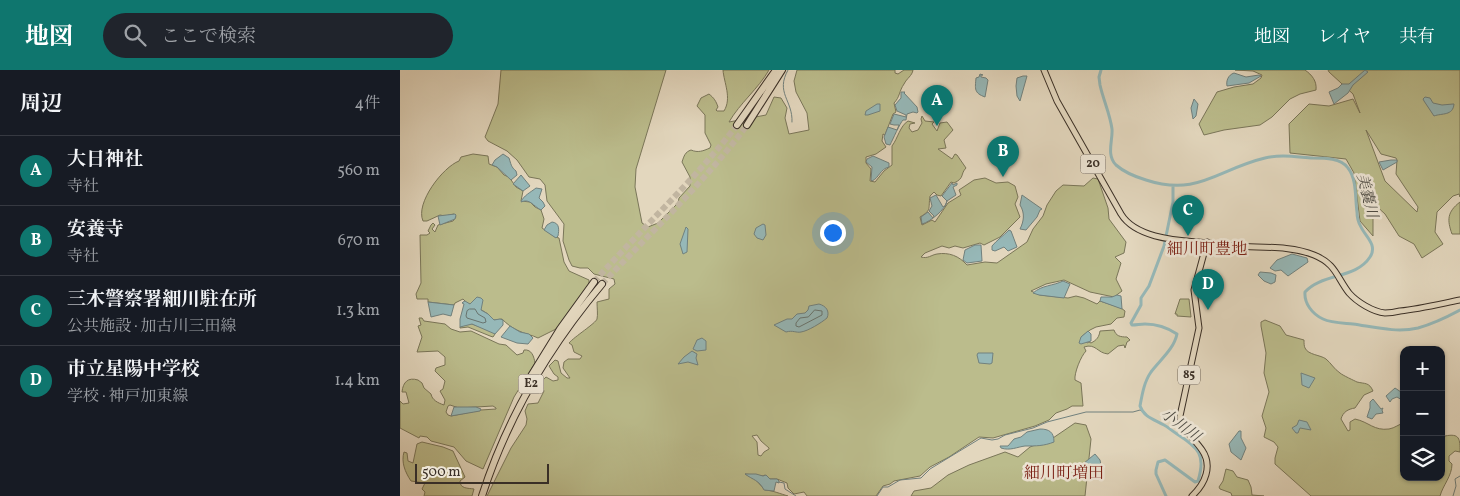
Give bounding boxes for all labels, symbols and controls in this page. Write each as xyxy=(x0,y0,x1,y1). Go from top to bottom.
search box xyxy=(103,13,453,58)
text: 地図 xyxy=(25,21,73,55)
icon: search xyxy=(121,21,149,49)
text: ここで検索 xyxy=(161,24,256,50)
text: 地図 xyxy=(1254,25,1290,50)
text: レイヤ xyxy=(1318,25,1371,50)
text: 共有 xyxy=(1399,25,1435,50)
pin: A xyxy=(921,85,953,126)
text: 周辺 xyxy=(20,90,62,119)
text: 4件 xyxy=(354,93,380,115)
pin: B xyxy=(987,136,1019,177)
text: 大日神社 xyxy=(67,147,143,173)
road number: 20 xyxy=(1080,155,1106,174)
text: A xyxy=(30,160,42,182)
text: 560 m xyxy=(337,160,380,182)
water label: 美嚢川 xyxy=(1350,172,1382,222)
text: 寺社 xyxy=(67,176,99,198)
pin: C xyxy=(1172,195,1204,236)
text: 安養寺 xyxy=(67,217,124,243)
your location xyxy=(820,220,846,246)
text: B xyxy=(31,230,41,252)
text: 670 m xyxy=(338,230,380,252)
district label: 細川町豊地 xyxy=(1167,239,1247,261)
text: 寺社 xyxy=(67,246,99,268)
pin: D xyxy=(1192,269,1224,310)
text: 三木警察署細川駐在所 xyxy=(67,287,257,313)
text: C xyxy=(31,300,41,322)
text: 1.3 km xyxy=(336,300,380,322)
text: 公共施設 · 加古川三田線 xyxy=(67,316,237,338)
map controls xyxy=(1400,346,1445,481)
button: + xyxy=(1400,346,1445,391)
text: 市立星陽中学校 xyxy=(67,357,200,383)
road number: 85 xyxy=(1178,366,1200,384)
text: D xyxy=(30,370,42,392)
text: 1.4 km xyxy=(334,370,380,392)
road number: E2 xyxy=(518,374,544,394)
text: 学校 · 神戸加東線 xyxy=(67,386,189,408)
button: − xyxy=(1400,391,1445,436)
water label: 小川川 xyxy=(1156,404,1206,449)
button: layers xyxy=(1400,436,1445,481)
scale bar xyxy=(415,461,549,484)
text: 500 m xyxy=(422,463,461,482)
district label: 細川町増田 xyxy=(1024,463,1104,485)

